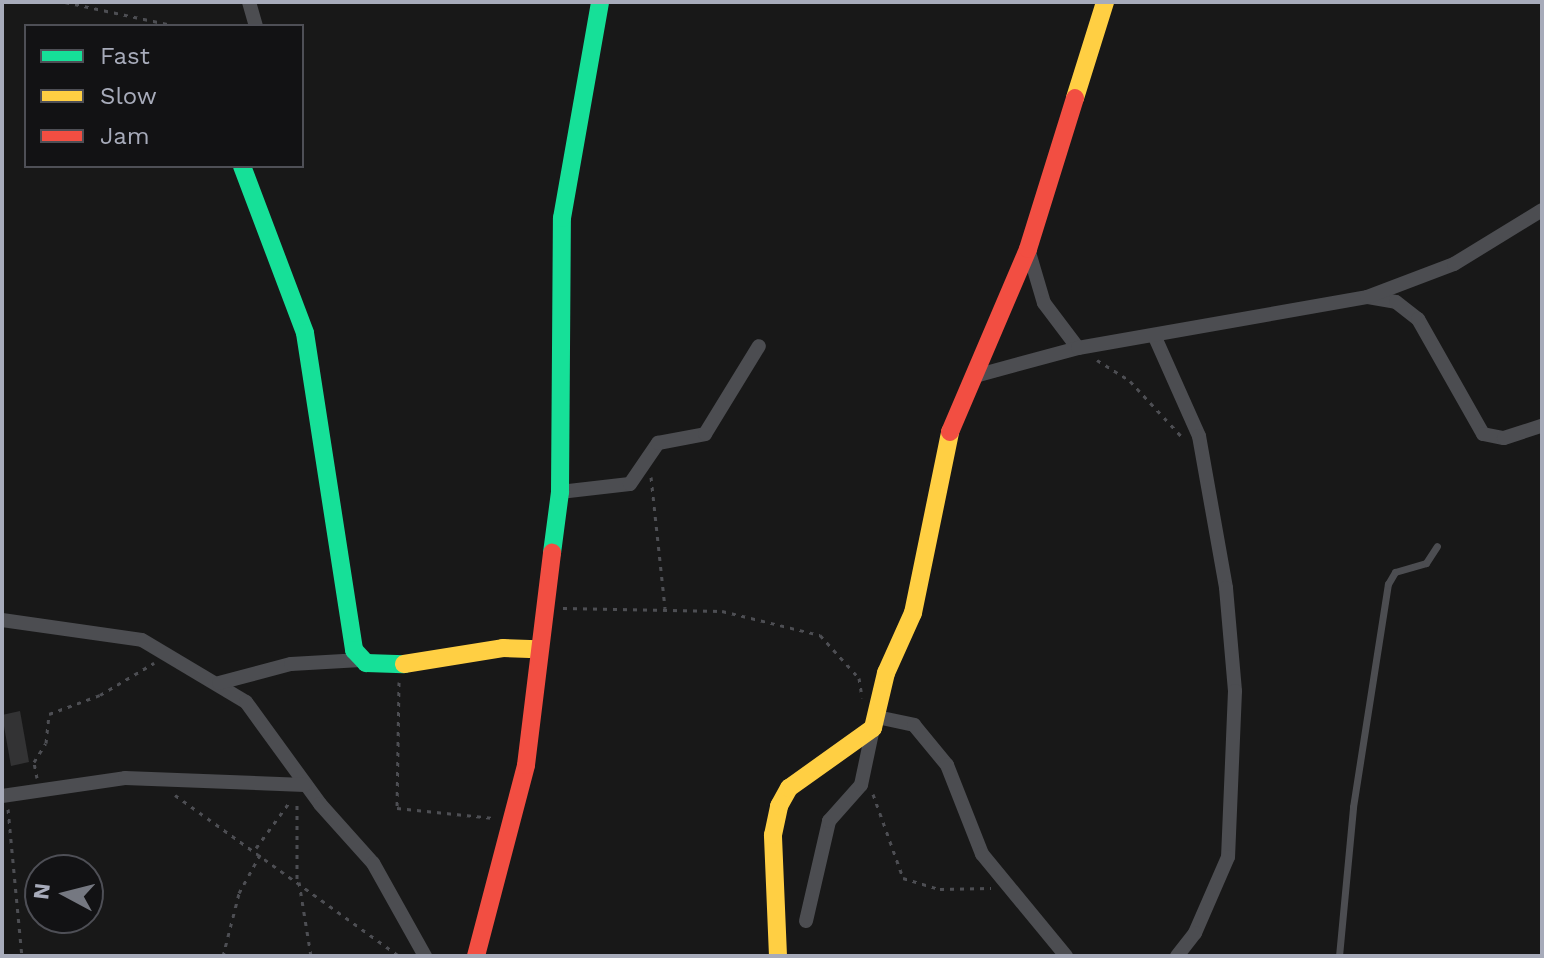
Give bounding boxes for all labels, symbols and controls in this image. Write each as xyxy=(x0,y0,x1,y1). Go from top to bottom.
legend xyxy=(24,24,304,168)
text: Fast xyxy=(100,42,150,70)
text: Slow xyxy=(100,82,157,110)
text: Jam xyxy=(100,122,150,150)
north arrow xyxy=(24,854,104,934)
text: N xyxy=(28,882,55,901)

